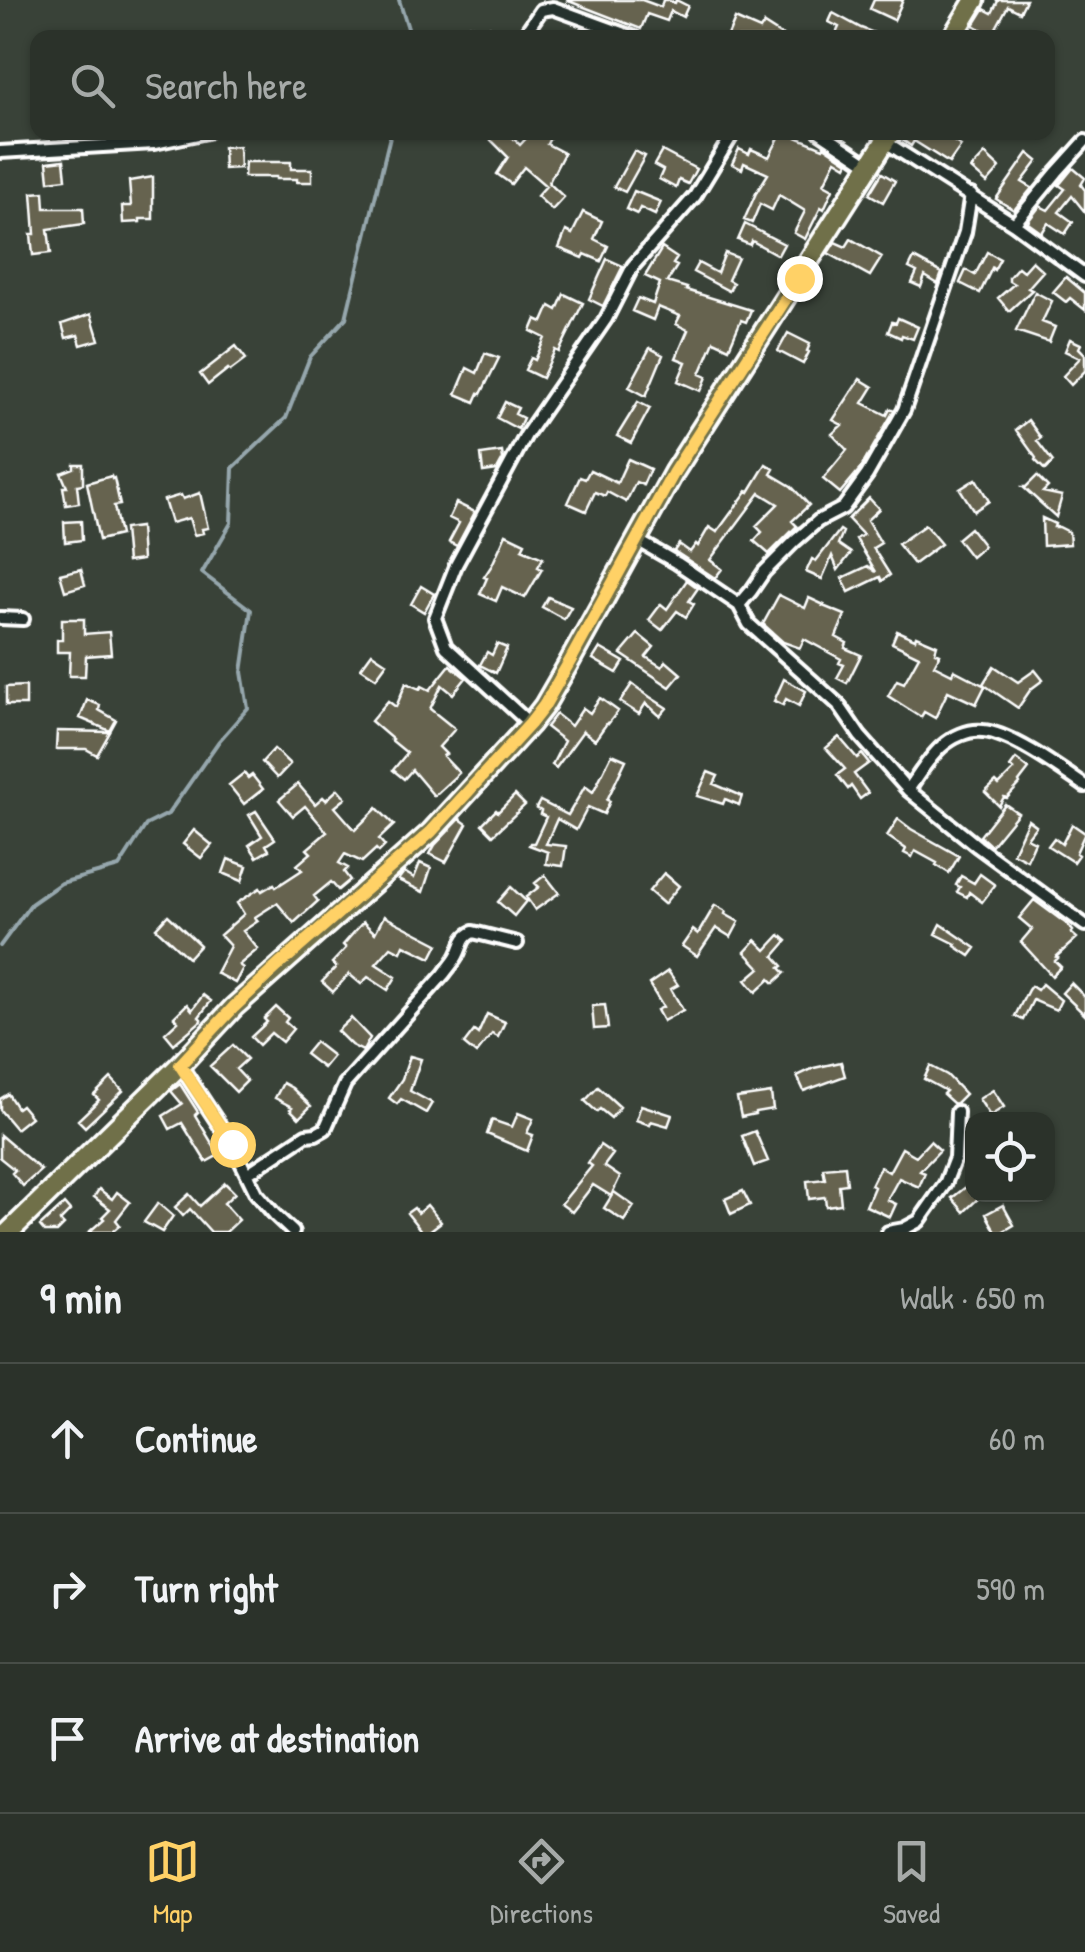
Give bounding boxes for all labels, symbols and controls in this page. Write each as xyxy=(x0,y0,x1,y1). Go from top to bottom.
search box xyxy=(30,30,1055,140)
icon: search xyxy=(65,58,120,113)
text: Search here xyxy=(145,59,307,111)
route end xyxy=(777,256,823,302)
map controls xyxy=(965,1112,1055,1202)
button: locate xyxy=(965,1112,1055,1202)
route start xyxy=(210,1122,256,1168)
text: 9 min xyxy=(40,1269,122,1326)
text: Walk · 650 m xyxy=(900,1276,1045,1319)
icon: ahead xyxy=(40,1411,95,1466)
text: Continue xyxy=(135,1412,257,1464)
text: 60 m xyxy=(989,1417,1045,1460)
icon: right xyxy=(40,1561,95,1616)
text: Turn right xyxy=(135,1562,278,1614)
text: 590 m xyxy=(976,1567,1045,1610)
icon: arrive xyxy=(40,1711,95,1766)
text: Arrive at destination xyxy=(135,1712,419,1764)
tab: Map xyxy=(145,1834,200,1932)
tab: Directions xyxy=(490,1834,593,1932)
tab: Saved xyxy=(883,1834,940,1932)

